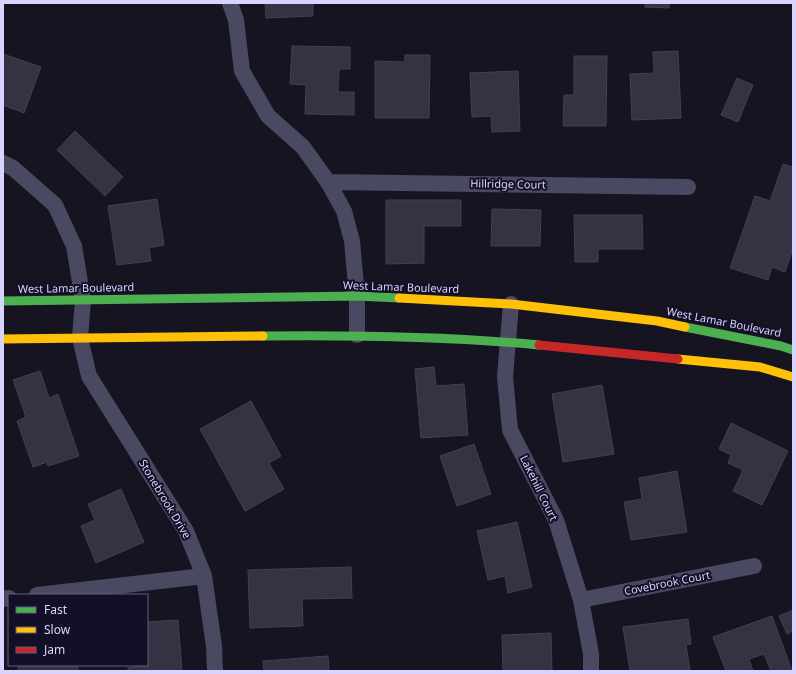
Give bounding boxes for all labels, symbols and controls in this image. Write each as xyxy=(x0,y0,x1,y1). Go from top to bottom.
street label: Hillridge Court xyxy=(470,175,546,192)
street label: West Lamar Boulevard xyxy=(343,277,459,296)
street label: West Lamar Boulevard xyxy=(18,279,134,296)
street label: West Lamar Boulevard xyxy=(666,303,783,340)
street label: Lakehill Court xyxy=(517,453,562,523)
street label: Stonebrook Drive xyxy=(136,456,195,541)
street label: Covebrook Court xyxy=(623,567,711,598)
legend xyxy=(8,594,148,666)
text: Fast xyxy=(44,601,68,618)
text: Slow xyxy=(44,621,71,638)
text: Jam xyxy=(43,641,65,658)

